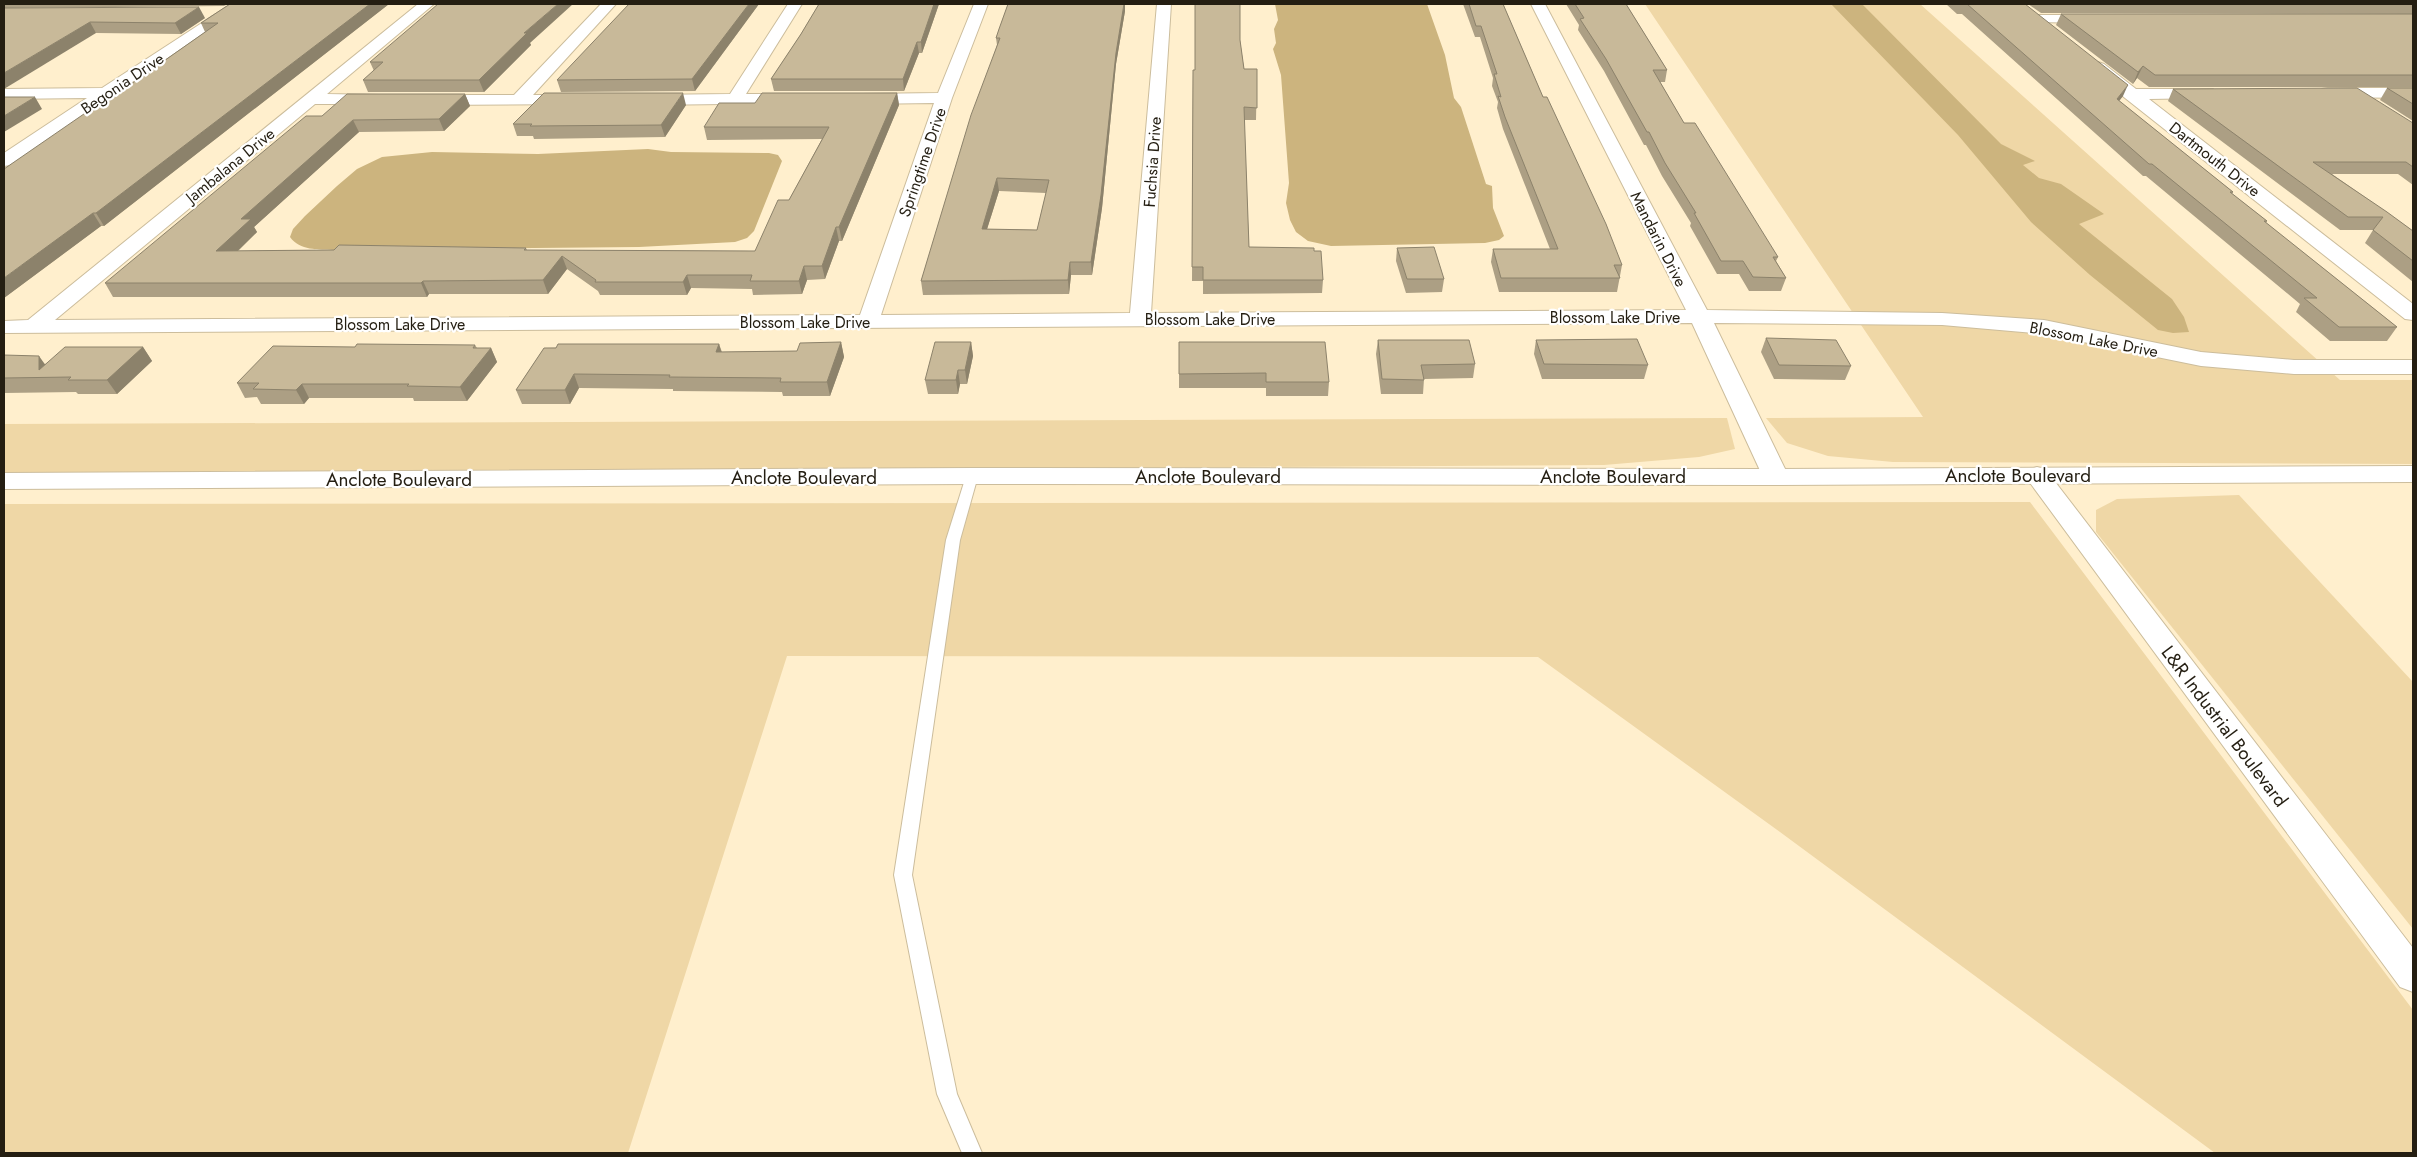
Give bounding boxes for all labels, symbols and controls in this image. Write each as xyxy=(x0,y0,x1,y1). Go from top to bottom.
street label: Begonia Drive xyxy=(76,47,168,120)
street label: Springtime Drive xyxy=(893,104,952,220)
street label: Fuchsia Drive xyxy=(1138,116,1167,208)
street label: Dartmouth Drive xyxy=(2164,116,2265,202)
street label: Jambalana Drive xyxy=(179,122,280,210)
street label: Mandarin Drive xyxy=(1625,188,1692,291)
street label: Blossom Lake Drive xyxy=(1550,306,1680,329)
street label: Blossom Lake Drive xyxy=(1145,308,1275,331)
street label: Blossom Lake Drive xyxy=(740,311,870,334)
street label: Blossom Lake Drive xyxy=(335,313,465,336)
street label: Blossom Lake Drive xyxy=(2028,316,2160,363)
street label: Anclote Boulevard xyxy=(1945,462,2091,489)
street label: Anclote Boulevard xyxy=(1135,463,1281,490)
street label: Anclote Boulevard xyxy=(1540,463,1686,490)
street label: Anclote Boulevard xyxy=(731,464,877,491)
street label: Anclote Boulevard xyxy=(326,466,472,493)
street label: L&R Industrial Boulevard xyxy=(2155,640,2294,813)

